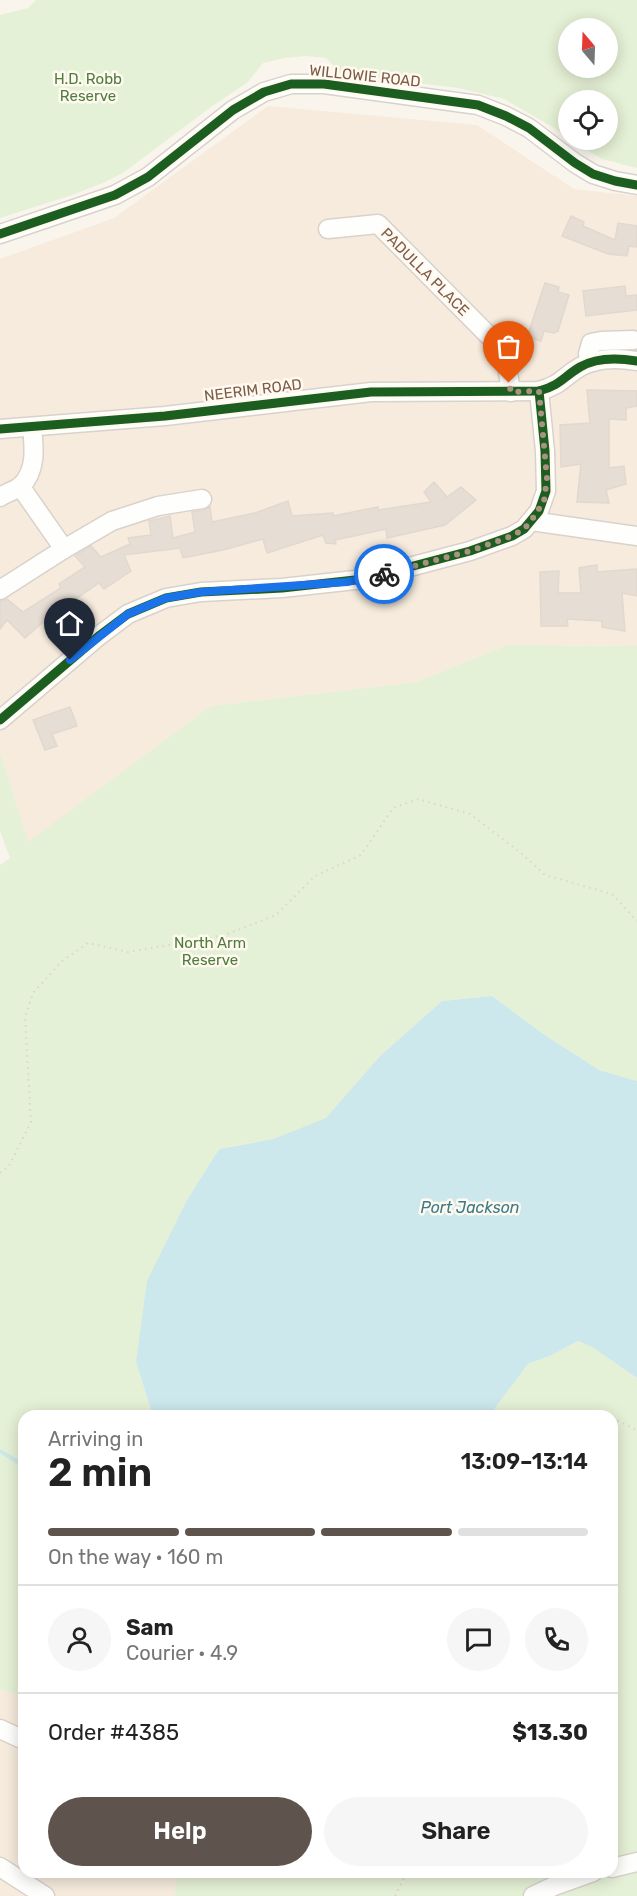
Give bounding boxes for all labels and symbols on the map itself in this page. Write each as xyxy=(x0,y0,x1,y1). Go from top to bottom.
north arrow xyxy=(558,18,618,78)
street label: WILLOWIE ROAD xyxy=(308,61,422,91)
park label: H.D. Robb Reserve xyxy=(54,70,122,105)
street label: PADULLA PLACE xyxy=(377,224,473,320)
pin xyxy=(483,321,534,383)
street label: NEERIM ROAD xyxy=(203,375,303,405)
courier xyxy=(354,544,414,604)
pin xyxy=(44,598,95,660)
park label: North Arm Reserve xyxy=(174,934,246,969)
water label: Port Jackson xyxy=(420,1198,520,1217)

